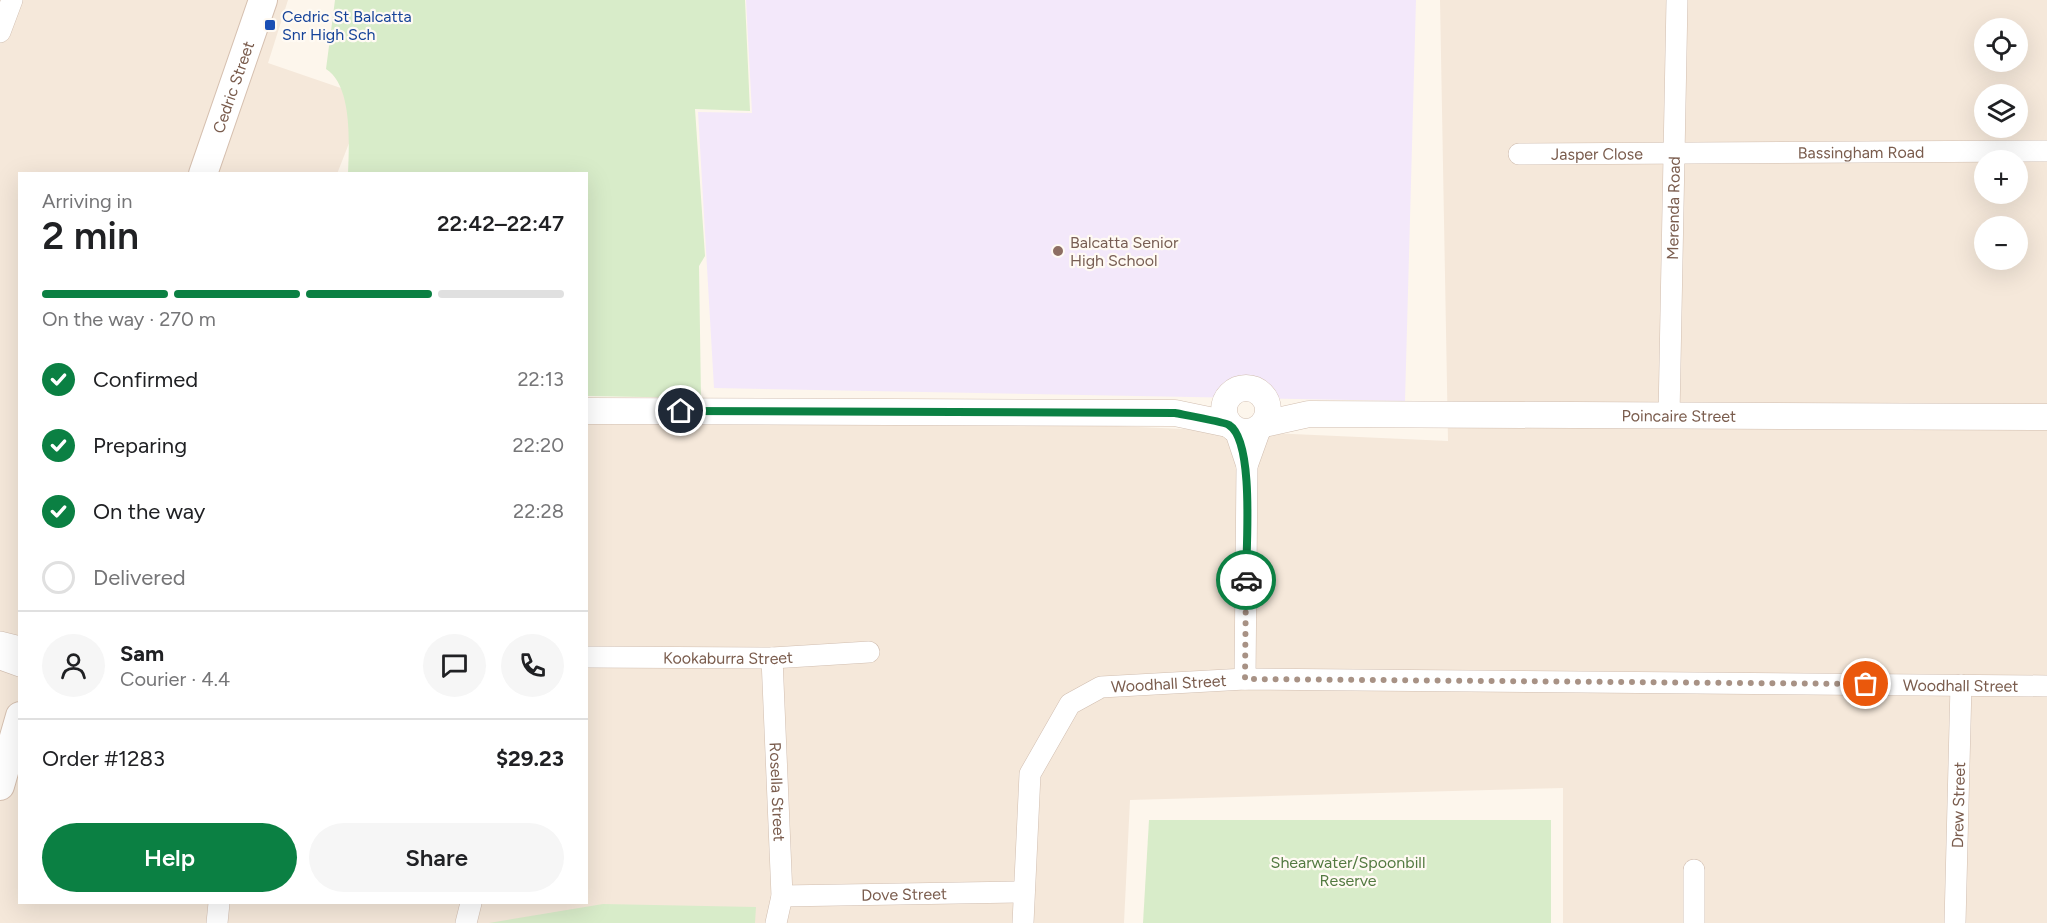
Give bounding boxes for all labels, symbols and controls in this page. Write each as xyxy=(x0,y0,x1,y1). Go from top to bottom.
place label: Cedric St Balcatta Snr High Sch xyxy=(282,7,412,44)
marker: Cedric St Balcatta Snr High Sch xyxy=(263,18,277,32)
map controls xyxy=(1974,18,2028,270)
button: locate xyxy=(1974,18,2028,72)
street label: Cedric Street xyxy=(208,38,258,136)
button: layers xyxy=(1974,84,2028,138)
street label: Bassingham Road xyxy=(1798,142,1924,162)
street label: Jasper Close xyxy=(1551,144,1643,163)
button: + xyxy=(1974,150,2028,204)
street label: Merenda Road xyxy=(1663,156,1683,260)
text: Arriving in xyxy=(42,189,132,213)
text: 22:42–22:47 xyxy=(437,210,564,237)
text: 2 min xyxy=(42,212,139,259)
button: − xyxy=(1974,216,2028,270)
place label: Balcatta Senior High School xyxy=(1070,233,1179,270)
marker: Balcatta Senior High School xyxy=(1051,244,1065,258)
text: On the way · 270 m xyxy=(42,307,216,331)
icon: check xyxy=(42,363,75,396)
text: Confirmed xyxy=(93,366,198,393)
text: 22:13 xyxy=(517,367,564,391)
pin xyxy=(655,385,706,436)
icon: home xyxy=(664,394,697,427)
street label: Poincaire Street xyxy=(1622,406,1736,425)
icon: check xyxy=(42,429,75,462)
text: Preparing xyxy=(93,432,187,459)
text: 22:20 xyxy=(513,433,564,457)
icon: check xyxy=(42,495,75,528)
text: On the way xyxy=(93,498,205,525)
text: 22:28 xyxy=(513,499,564,523)
courier xyxy=(1216,550,1276,610)
text: Delivered xyxy=(93,564,186,591)
icon: car xyxy=(1230,564,1263,597)
button: person xyxy=(42,634,105,697)
button: chat xyxy=(423,634,486,697)
button: phone xyxy=(501,634,564,697)
text: Sam xyxy=(120,640,164,667)
street label: Kookaburra Street xyxy=(663,647,794,668)
pin xyxy=(1840,658,1891,709)
text: Courier · 4.4 xyxy=(120,667,230,691)
icon: bag xyxy=(1849,667,1882,700)
street label: Woodhall Street xyxy=(1110,671,1227,696)
street label: Woodhall Street xyxy=(1903,675,2019,695)
street label: Rosella Street xyxy=(766,742,789,842)
text: Order #1283 xyxy=(42,745,165,772)
text: $29.23 xyxy=(496,745,564,772)
street label: Drew Street xyxy=(1947,762,1969,848)
button: Help xyxy=(42,823,297,892)
button: Share xyxy=(309,823,564,892)
park label: Shearwater/Spoonbill Reserve xyxy=(1271,853,1425,890)
street label: Dove Street xyxy=(861,884,947,904)

